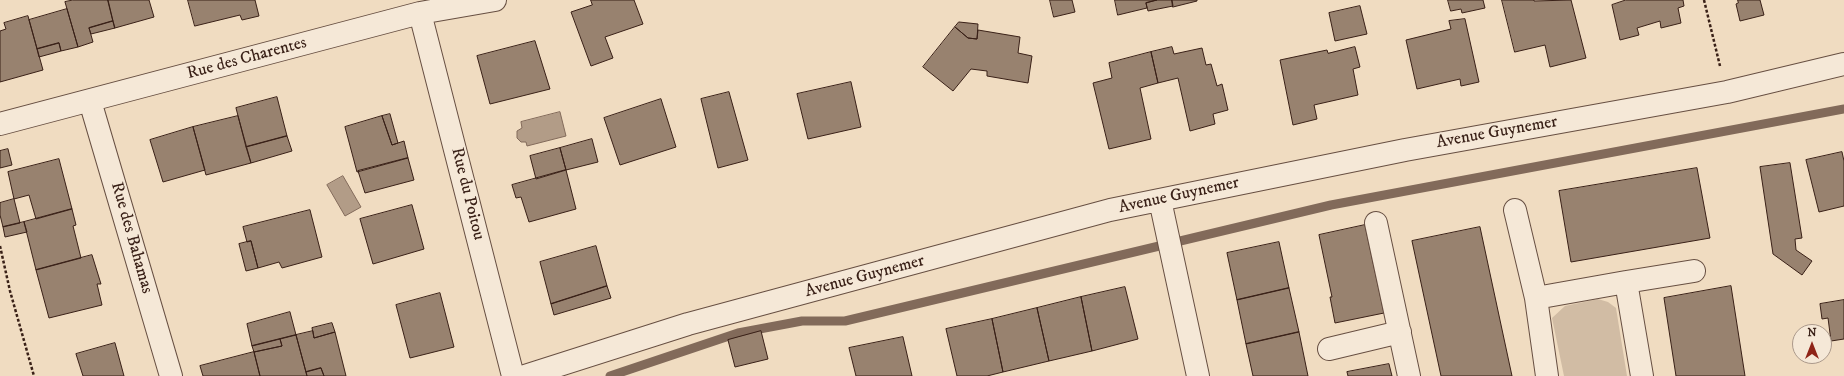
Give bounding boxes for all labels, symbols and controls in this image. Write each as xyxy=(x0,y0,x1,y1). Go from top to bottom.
street label: Rue des Charentes xyxy=(185,33,309,85)
street label: Avenue Guynemer xyxy=(1435,112,1559,154)
street label: Rue du Poitou xyxy=(446,146,488,242)
street label: Avenue Guynemer xyxy=(1117,173,1241,219)
street label: Rue des Bahamas xyxy=(105,180,157,296)
street label: Avenue Guynemer xyxy=(803,251,927,303)
north arrow xyxy=(1792,324,1832,364)
text: N xyxy=(1807,326,1817,340)

